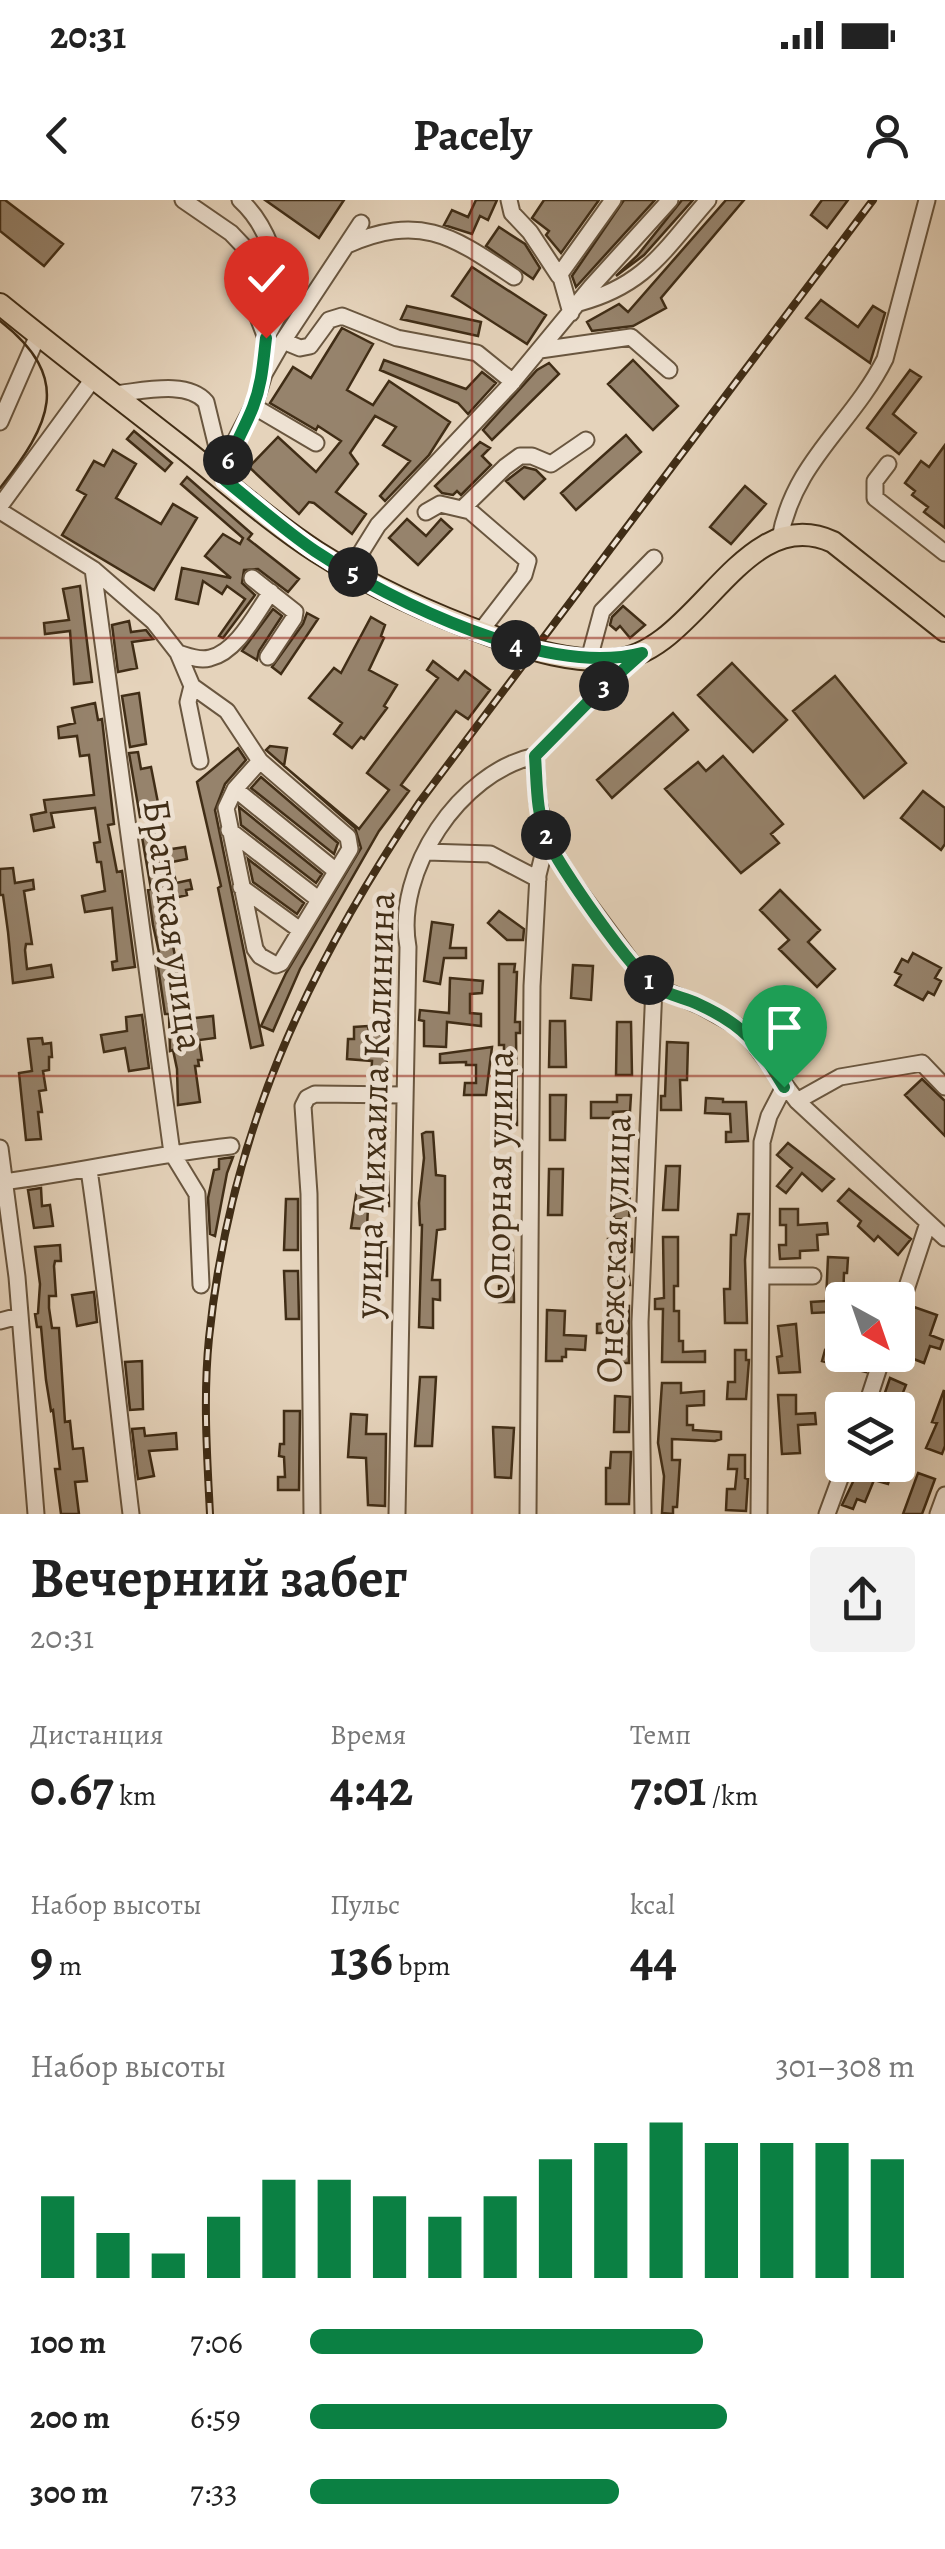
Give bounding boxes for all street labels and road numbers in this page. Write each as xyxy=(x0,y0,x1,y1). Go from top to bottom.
street label: Братская улица xyxy=(131,796,217,1054)
street label: улица Михаила Калинина xyxy=(341,890,407,1320)
street label: Опорная улица xyxy=(470,1049,526,1300)
street label: Онежская улица xyxy=(582,1113,644,1384)

